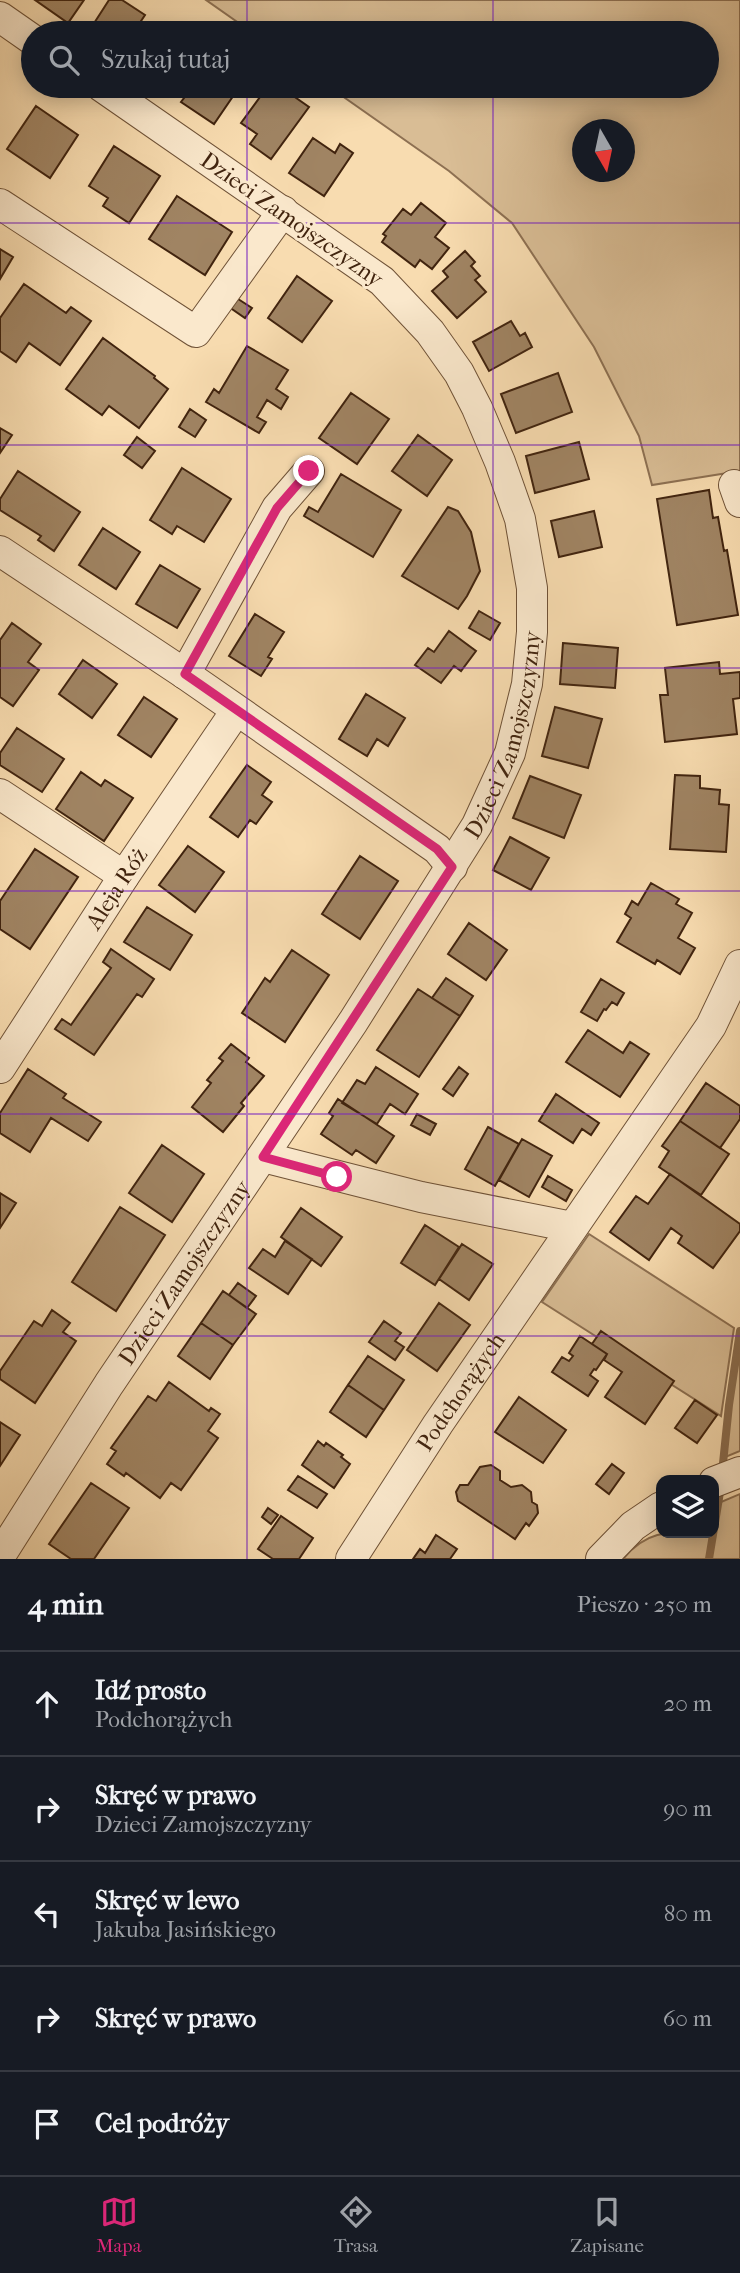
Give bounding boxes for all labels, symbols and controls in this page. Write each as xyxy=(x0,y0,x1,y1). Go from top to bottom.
search box xyxy=(21,21,719,98)
icon: search xyxy=(45,41,83,79)
text: Szukaj tutaj xyxy=(101,44,230,75)
north arrow xyxy=(572,119,635,182)
street label: Dzieci Zamojszczyzny xyxy=(195,146,389,293)
route end xyxy=(293,455,324,486)
street label: Dzieci Zamojszczyzny xyxy=(459,629,546,844)
street label: Aleja Róż xyxy=(80,843,153,935)
route start xyxy=(321,1161,352,1192)
street label: Dzieci Zamojszczyzny xyxy=(113,1175,257,1370)
street label: Podchorążych xyxy=(411,1327,511,1456)
map controls xyxy=(656,1475,719,1538)
button: layers xyxy=(656,1475,719,1538)
text: 4 min xyxy=(28,1587,103,1622)
text: Pieszo · 250 m xyxy=(577,1591,712,1618)
text: Idź prosto xyxy=(95,1675,206,1706)
icon: ahead xyxy=(28,1685,66,1723)
text: 20 m xyxy=(663,1690,712,1717)
text: Podchorążych xyxy=(95,1706,232,1733)
text: Skręć w prawo xyxy=(95,1780,256,1811)
icon: right xyxy=(28,1790,66,1828)
text: 90 m xyxy=(663,1795,712,1822)
text: Dzieci Zamojszczyzny xyxy=(95,1811,312,1838)
text: Skręć w lewo xyxy=(95,1885,239,1916)
icon: left xyxy=(28,1895,66,1933)
text: 80 m xyxy=(664,1900,712,1927)
text: Jakuba Jasińskiego xyxy=(95,1916,276,1943)
icon: right xyxy=(28,2000,66,2038)
text: Skręć w prawo xyxy=(95,2003,256,2034)
text: 60 m xyxy=(663,2005,712,2032)
icon: arrive xyxy=(28,2105,66,2143)
text: Cel podróży xyxy=(95,2108,229,2139)
tab: Mapa xyxy=(96,2193,141,2257)
tab: Trasa xyxy=(334,2193,378,2257)
tab: Zapisane xyxy=(570,2193,644,2257)

